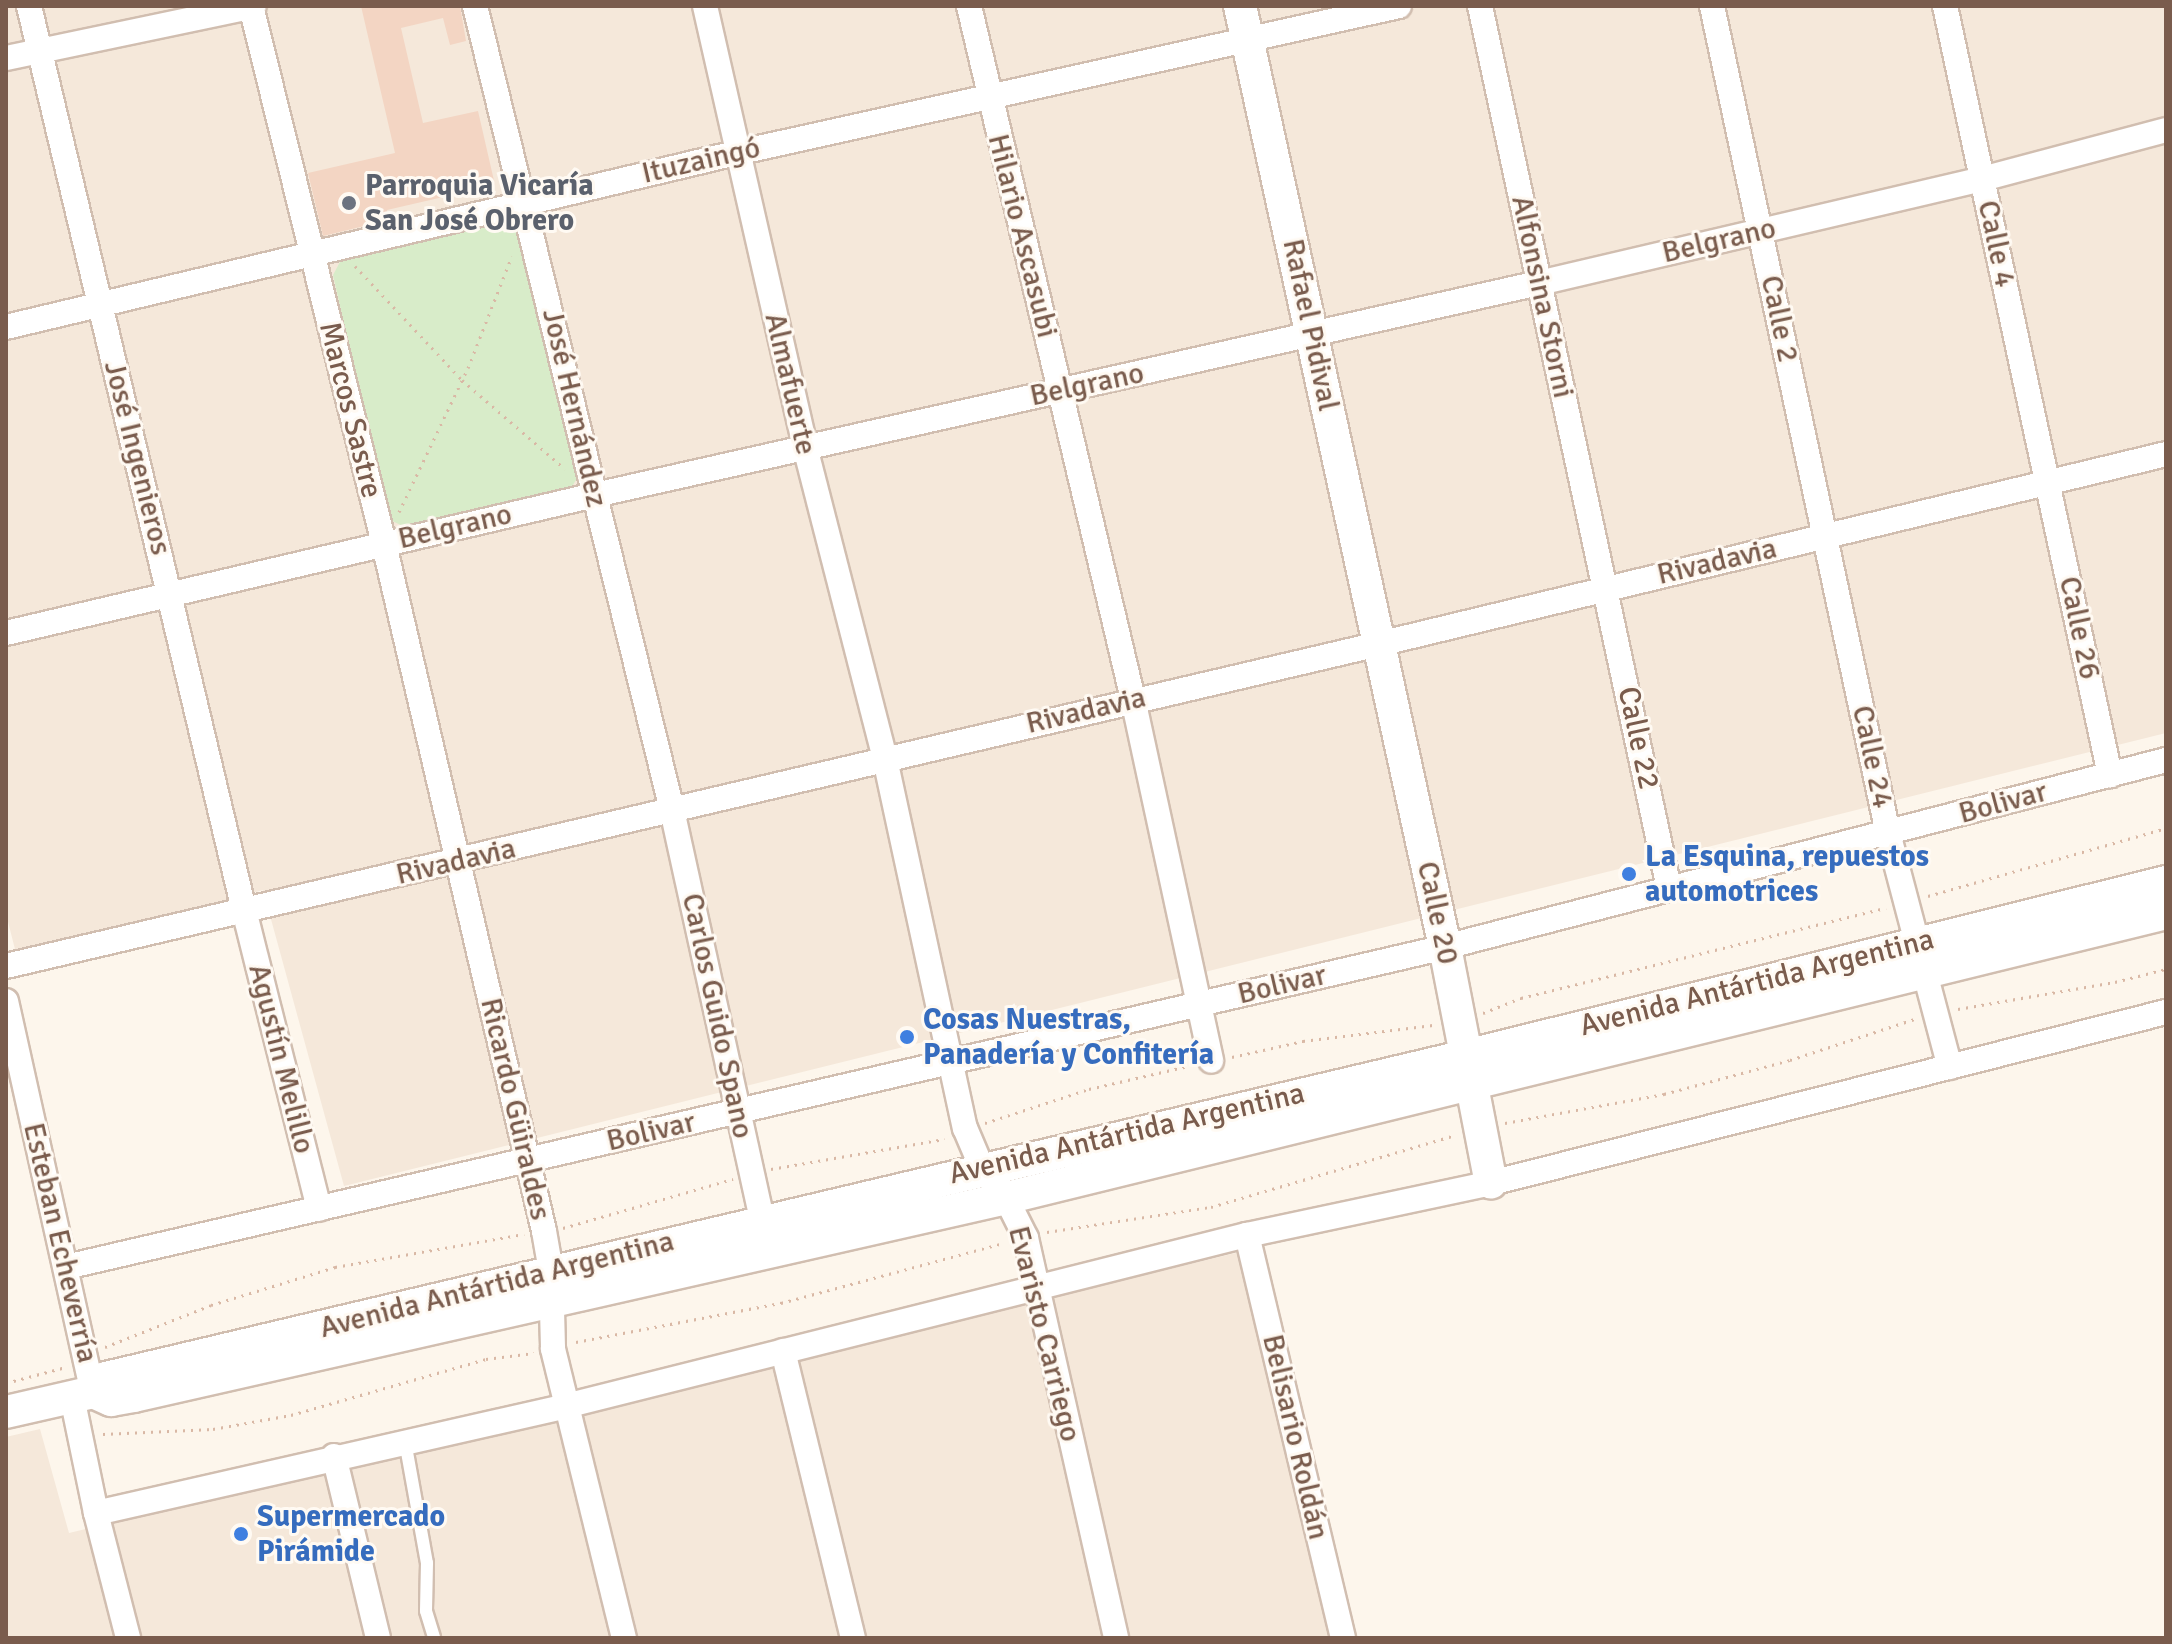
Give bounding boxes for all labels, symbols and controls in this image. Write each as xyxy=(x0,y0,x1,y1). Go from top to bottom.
street label: Ituzaingó xyxy=(638,130,764,192)
street label: Hilario Ascasubi xyxy=(979,130,1065,342)
place label: Parroquia Vicaría San José Obrero xyxy=(365,168,594,238)
street label: Alfonsina Storni xyxy=(1503,193,1581,401)
marker: Parroquia Vicaría San José Obrero xyxy=(340,194,358,212)
street label: Calle 4 xyxy=(1969,197,2023,291)
street label: Belgrano xyxy=(1659,210,1779,272)
street label: Rafael Pidival xyxy=(1274,236,1346,414)
street label: Calle 2 xyxy=(1752,272,1806,366)
street label: José Hernández xyxy=(534,305,614,511)
street label: Almafuerte xyxy=(756,310,824,458)
street label: Marcos Sastre xyxy=(311,318,389,502)
street label: Belgrano xyxy=(1027,355,1147,415)
street label: José Ingenieros xyxy=(96,357,178,559)
street label: Belgrano xyxy=(395,496,515,558)
street label: Rivadavia xyxy=(1654,531,1780,593)
street label: Calle 26 xyxy=(2051,573,2107,683)
street label: Rivadavia xyxy=(1023,680,1149,742)
street label: Calle 22 xyxy=(1610,683,1666,793)
street label: Calle 24 xyxy=(1844,702,1900,812)
street label: Bolivar xyxy=(1955,774,2051,832)
street label: Rivadavia xyxy=(393,831,519,893)
place label: La Esquina, repuestos automotrices xyxy=(1645,839,1929,910)
street label: Calle 20 xyxy=(1409,858,1465,968)
marker: La Esquina, repuestos automotrices xyxy=(1620,865,1638,883)
street label: Carlos Guido Spano xyxy=(673,890,761,1142)
street label: Avenida Antártida Argentina xyxy=(1576,922,1938,1044)
street label: Bolivar xyxy=(1234,957,1330,1013)
street label: Agustín Melillo xyxy=(240,961,322,1157)
street label: Ricardo Güiraldes xyxy=(472,994,558,1224)
place label: Cosas Nuestras, Panadería y Confitería xyxy=(923,1002,1214,1072)
marker: Cosas Nuestras, Panadería y Confitería xyxy=(898,1028,916,1046)
street label: Avenida Antártida Argentina xyxy=(946,1076,1308,1192)
street label: Bolivar xyxy=(603,1104,699,1160)
street label: Esteban Echeverría xyxy=(15,1119,105,1367)
street label: Evaristo Carriego xyxy=(1000,1222,1088,1446)
street label: Avenida Antártida Argentina xyxy=(316,1224,678,1346)
street label: Belisario Roldán xyxy=(1254,1331,1336,1543)
place label: Supermercado Pirámide xyxy=(257,1499,445,1570)
marker: Supermercado Pirámide xyxy=(232,1525,250,1543)

